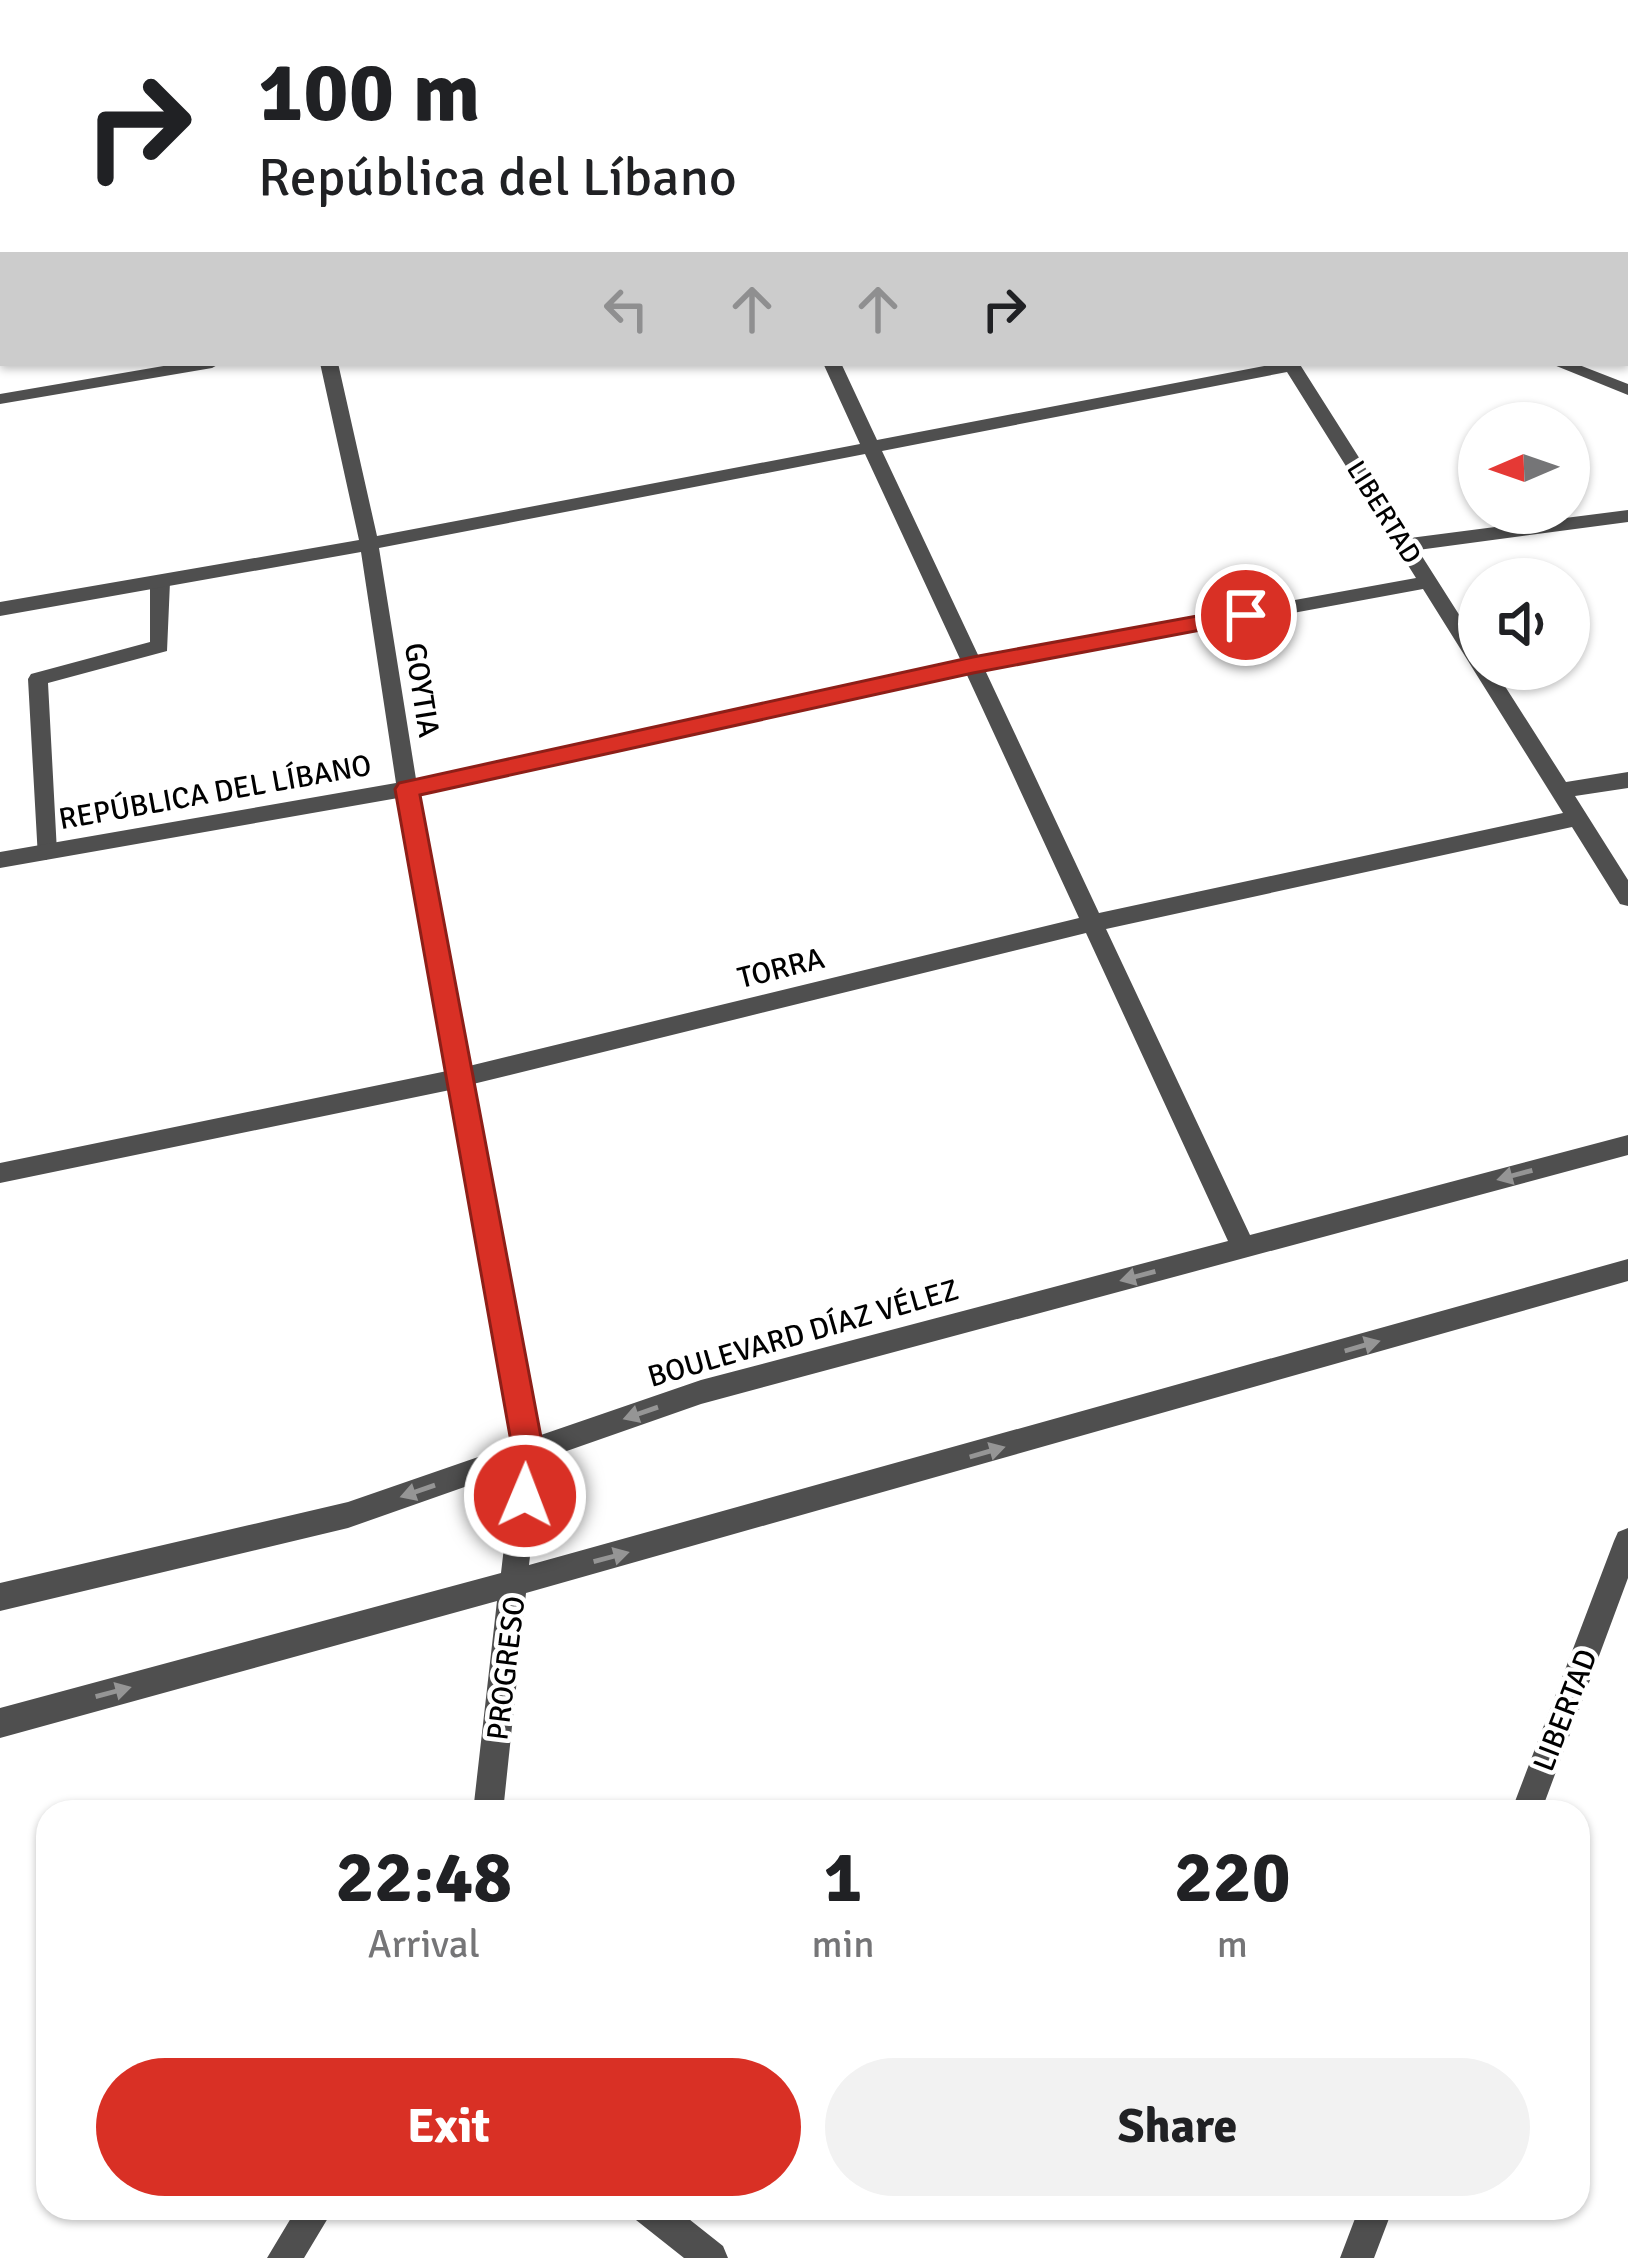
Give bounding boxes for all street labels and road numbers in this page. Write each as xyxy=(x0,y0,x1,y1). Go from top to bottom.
street label: LIBERTAD xyxy=(1339,455,1428,570)
street label: GOYTIA xyxy=(396,640,447,740)
street label: REPÚBLICA DEL LÍBANO xyxy=(56,747,374,838)
street label: TORRA xyxy=(734,940,828,997)
street label: BOULEVARD DÍAZ VÉLEZ xyxy=(643,1271,963,1396)
street label: PROGRESO xyxy=(479,1594,534,1742)
street label: LIBERTAD xyxy=(1525,1644,1606,1776)

